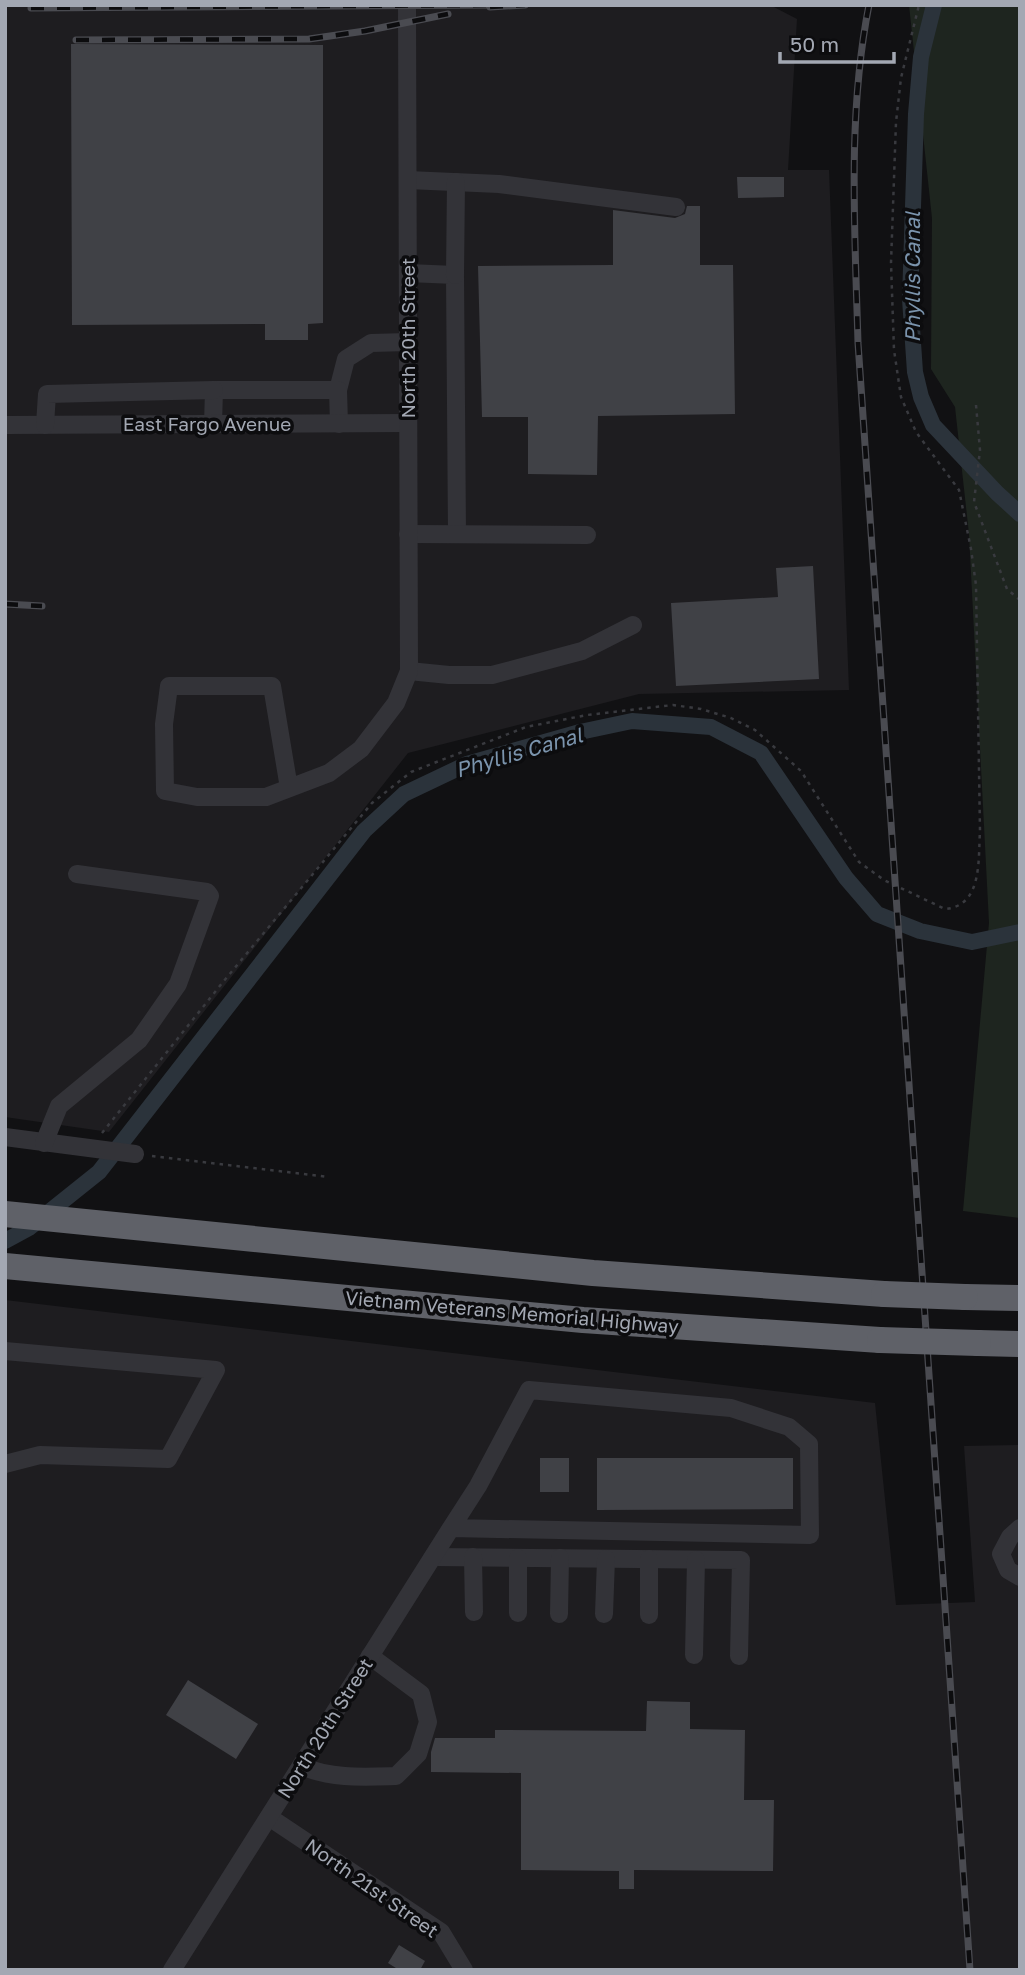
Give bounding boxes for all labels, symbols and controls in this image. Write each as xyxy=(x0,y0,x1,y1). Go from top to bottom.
scale bar xyxy=(780,21,894,65)
text: 50 m xyxy=(790,31,839,57)
water label: Phyllis Canal xyxy=(899,210,925,343)
street label: North 20th Street xyxy=(396,258,419,418)
street label: East Fargo Avenue xyxy=(123,412,291,435)
water label: Phyllis Canal xyxy=(452,721,587,783)
street label: Vietnam Veterans Memorial Highway xyxy=(344,1285,680,1338)
street label: North 20th Street xyxy=(272,1653,377,1802)
street label: North 21st Street xyxy=(302,1833,443,1942)

